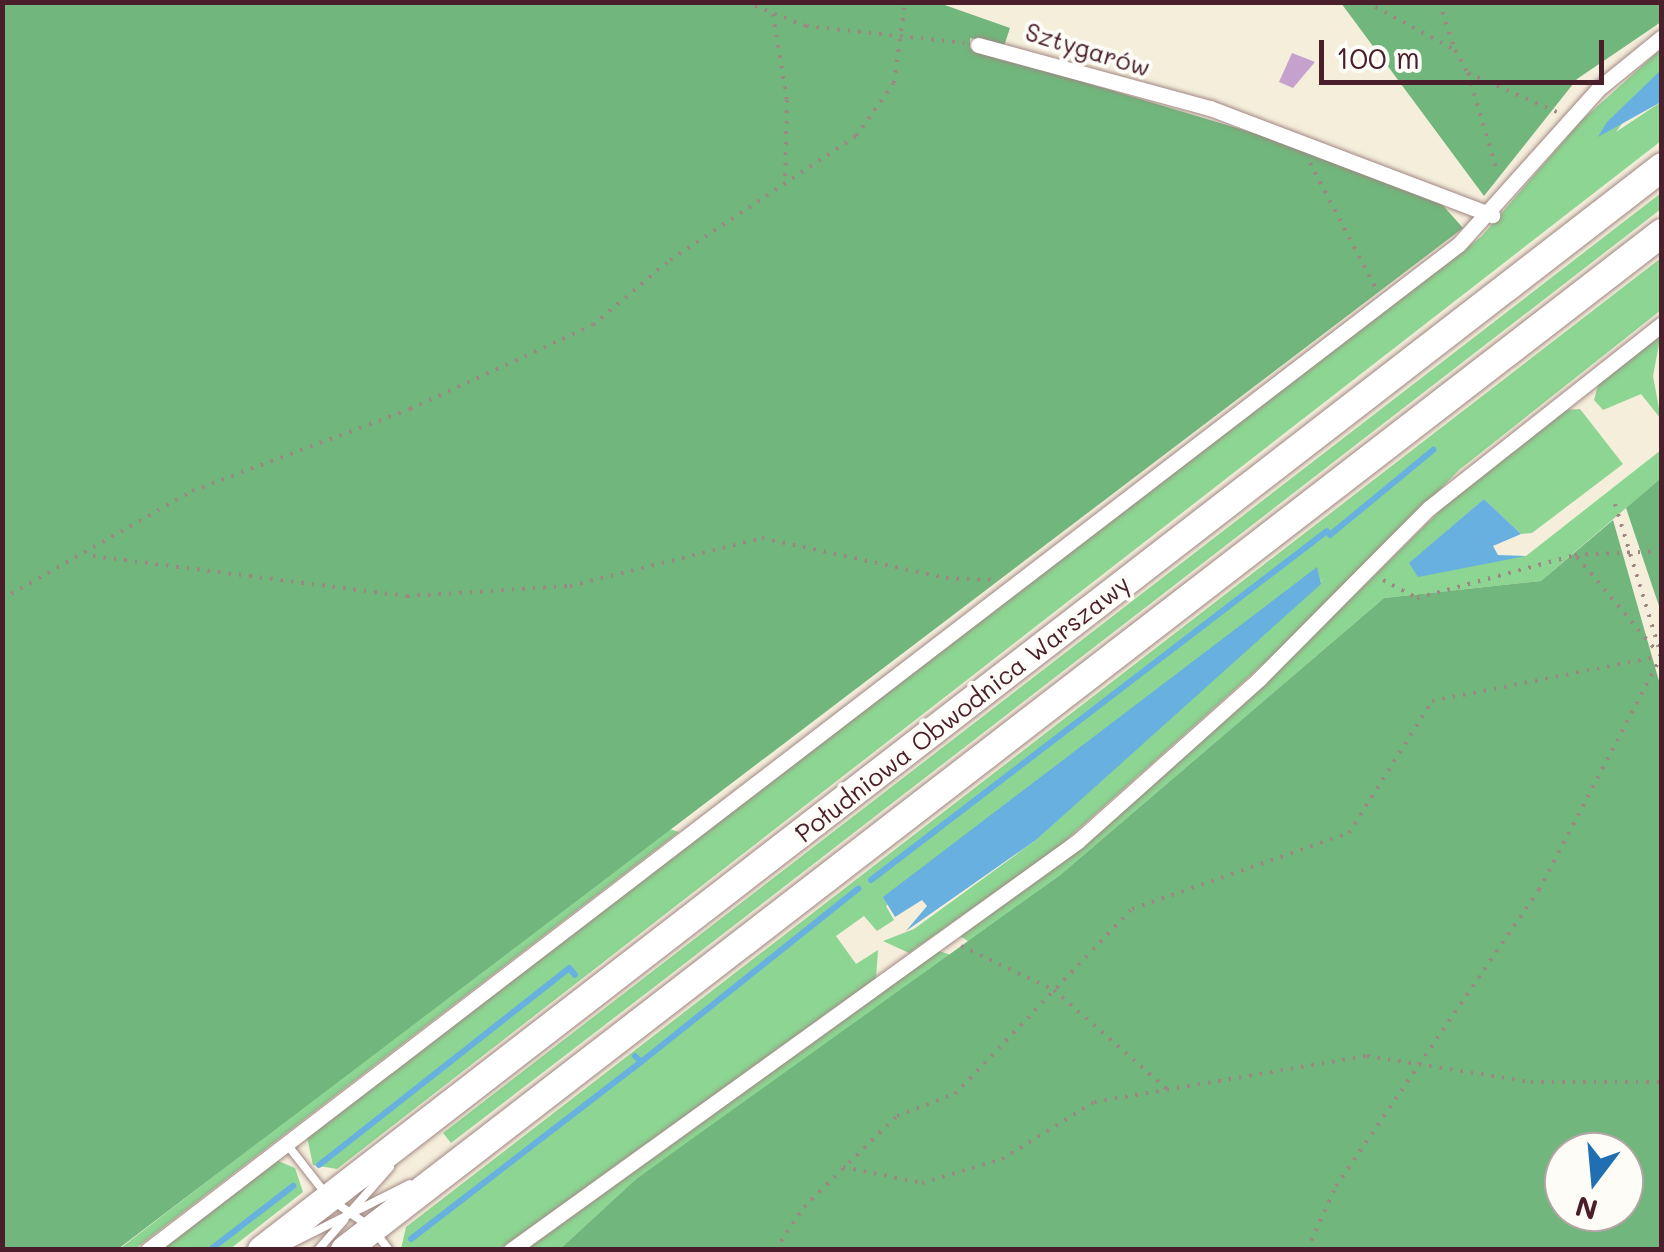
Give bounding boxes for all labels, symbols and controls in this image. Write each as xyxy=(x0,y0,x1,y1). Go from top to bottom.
street label: Sztygarów xyxy=(1022,16,1154,82)
scale bar xyxy=(1324,20,1609,82)
text: 100 m xyxy=(1336,37,1420,77)
street label: Południowa Obwodnica Warszawy xyxy=(789,568,1135,848)
north arrow xyxy=(1544,1132,1644,1232)
text: N xyxy=(1571,1189,1601,1229)

